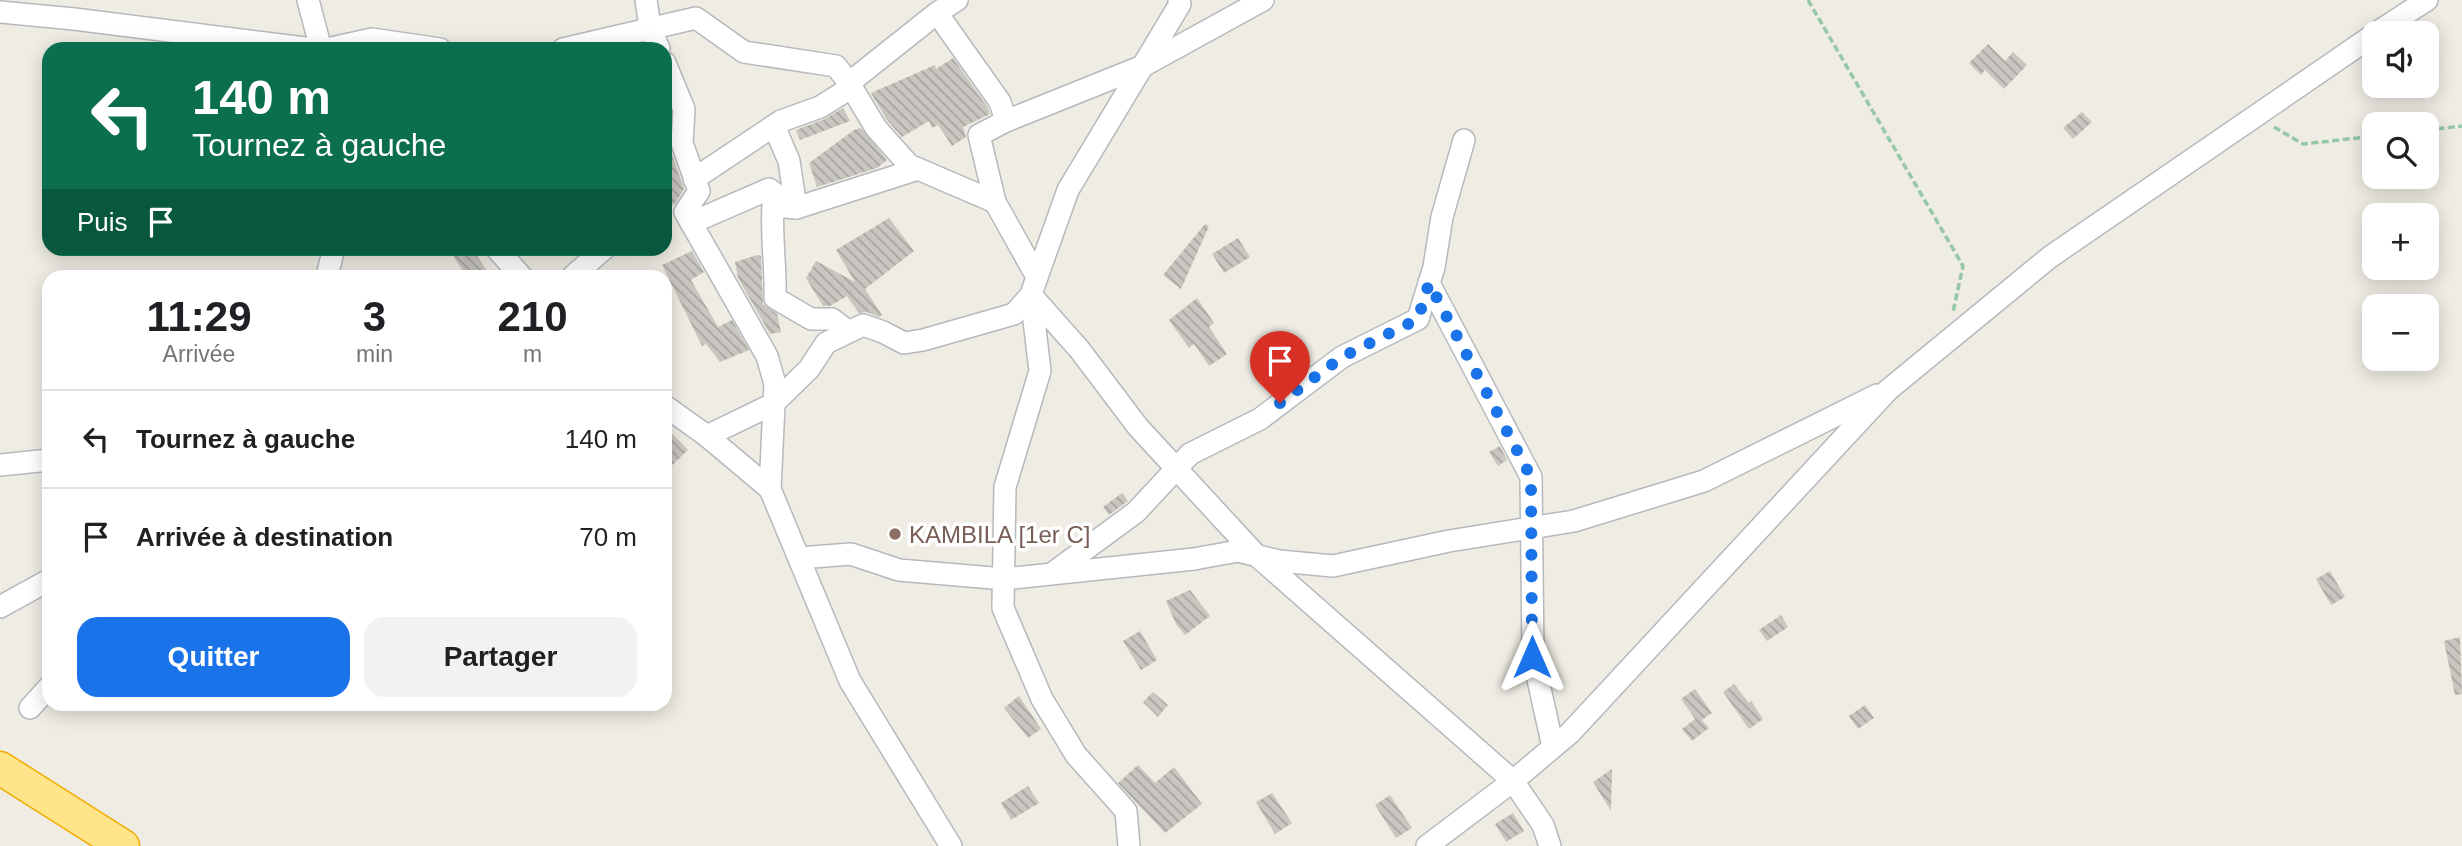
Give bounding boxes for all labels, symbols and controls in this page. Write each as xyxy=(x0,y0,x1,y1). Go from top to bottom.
map controls xyxy=(2362,21,2439,371)
button: sound xyxy=(2362,21,2439,98)
icon: left xyxy=(77,70,168,161)
text: 140 m xyxy=(192,70,331,124)
button: search xyxy=(2362,112,2439,189)
text: Tournez à gauche xyxy=(192,127,446,163)
icon: arrive xyxy=(142,203,180,241)
button: + xyxy=(2362,203,2439,280)
text: Puis xyxy=(77,207,128,237)
text: 11:29 xyxy=(146,293,252,340)
text: 3 xyxy=(363,293,386,340)
text: 210 xyxy=(497,293,568,340)
button: − xyxy=(2362,294,2439,371)
pin xyxy=(1250,331,1310,403)
text: Arrivée xyxy=(163,341,235,367)
text: min xyxy=(356,341,393,367)
text: m xyxy=(523,341,542,367)
icon: arrive xyxy=(1261,342,1299,380)
icon: left xyxy=(77,420,115,458)
text: Tournez à gauche xyxy=(136,424,355,454)
text: 140 m xyxy=(565,424,637,454)
icon: arrive xyxy=(77,518,115,556)
place label: KAMBILA [1er C] xyxy=(909,521,1090,548)
text: Arrivée à destination xyxy=(136,522,393,552)
text: 70 m xyxy=(579,522,637,552)
marker: KAMBILA [1er C] xyxy=(887,526,903,542)
button: Quitter xyxy=(77,617,350,697)
button: Partager xyxy=(364,617,637,697)
position arrow xyxy=(1495,620,1569,694)

